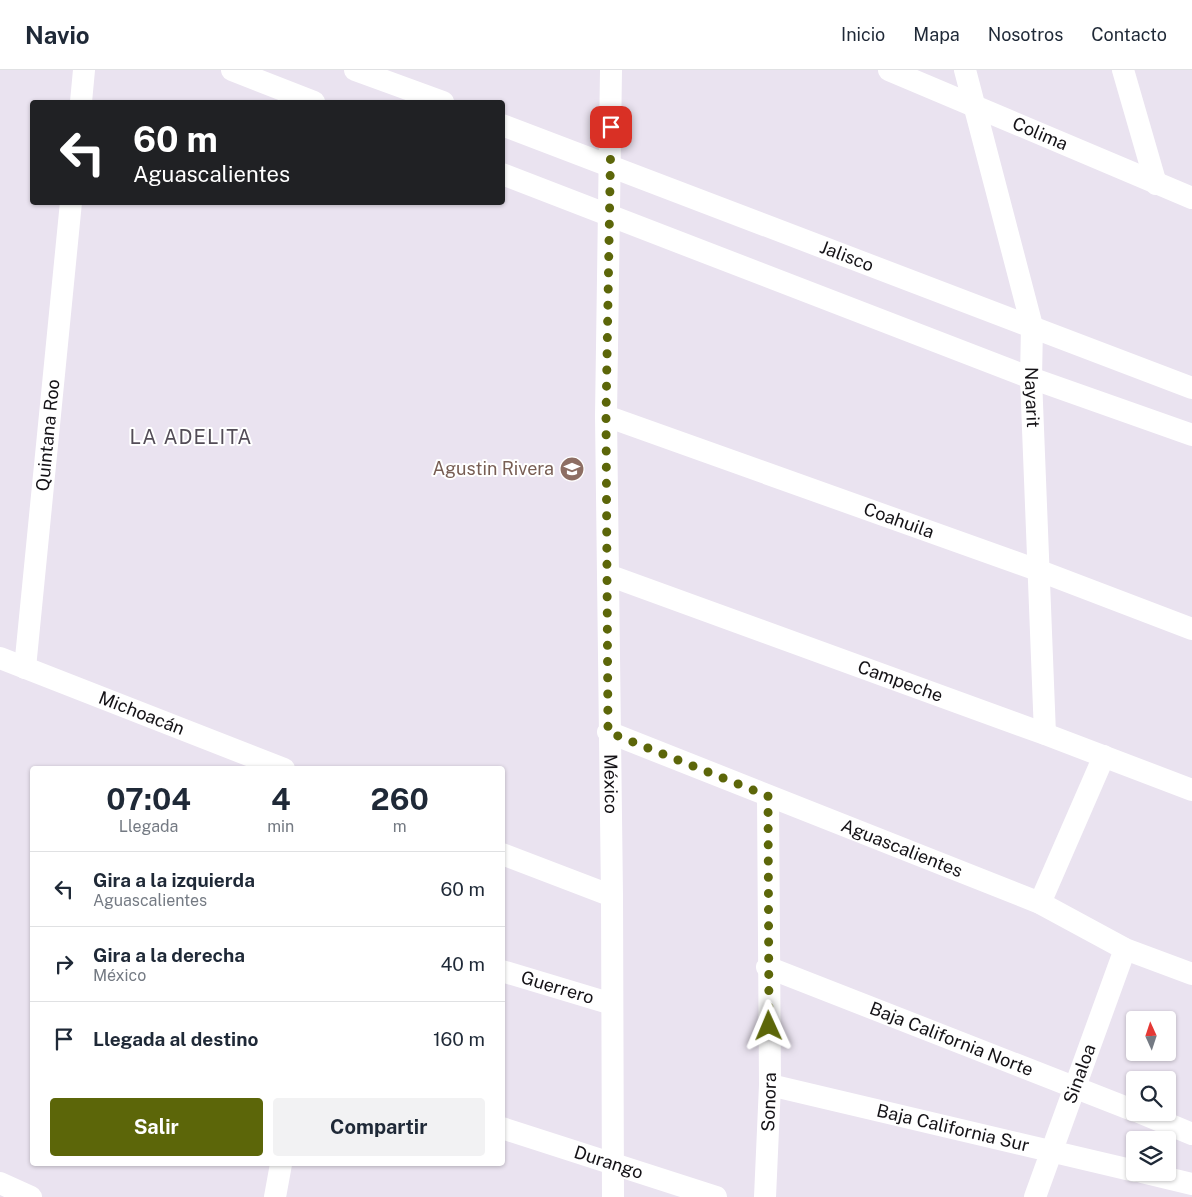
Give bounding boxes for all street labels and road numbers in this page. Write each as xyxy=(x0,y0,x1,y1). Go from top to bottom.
street label: Colima xyxy=(1009,112,1071,154)
street label: Jalisco xyxy=(817,236,877,276)
street label: Nayarit xyxy=(1021,367,1044,428)
street label: Quintana Roo xyxy=(32,378,63,492)
street label: Coahuila xyxy=(861,498,937,542)
street label: Campeche xyxy=(855,656,946,706)
street label: Michoacán xyxy=(96,687,188,739)
street label: México xyxy=(600,754,622,814)
street label: Aguascalientes xyxy=(838,814,966,881)
street label: Guerrero xyxy=(519,966,597,1008)
street label: Baja California Norte xyxy=(867,997,1036,1080)
street label: Sinaloa xyxy=(1059,1041,1100,1106)
street label: Sonora xyxy=(757,1072,780,1132)
street label: Baja California Sur xyxy=(875,1099,1032,1156)
street label: Durango xyxy=(572,1141,646,1183)

